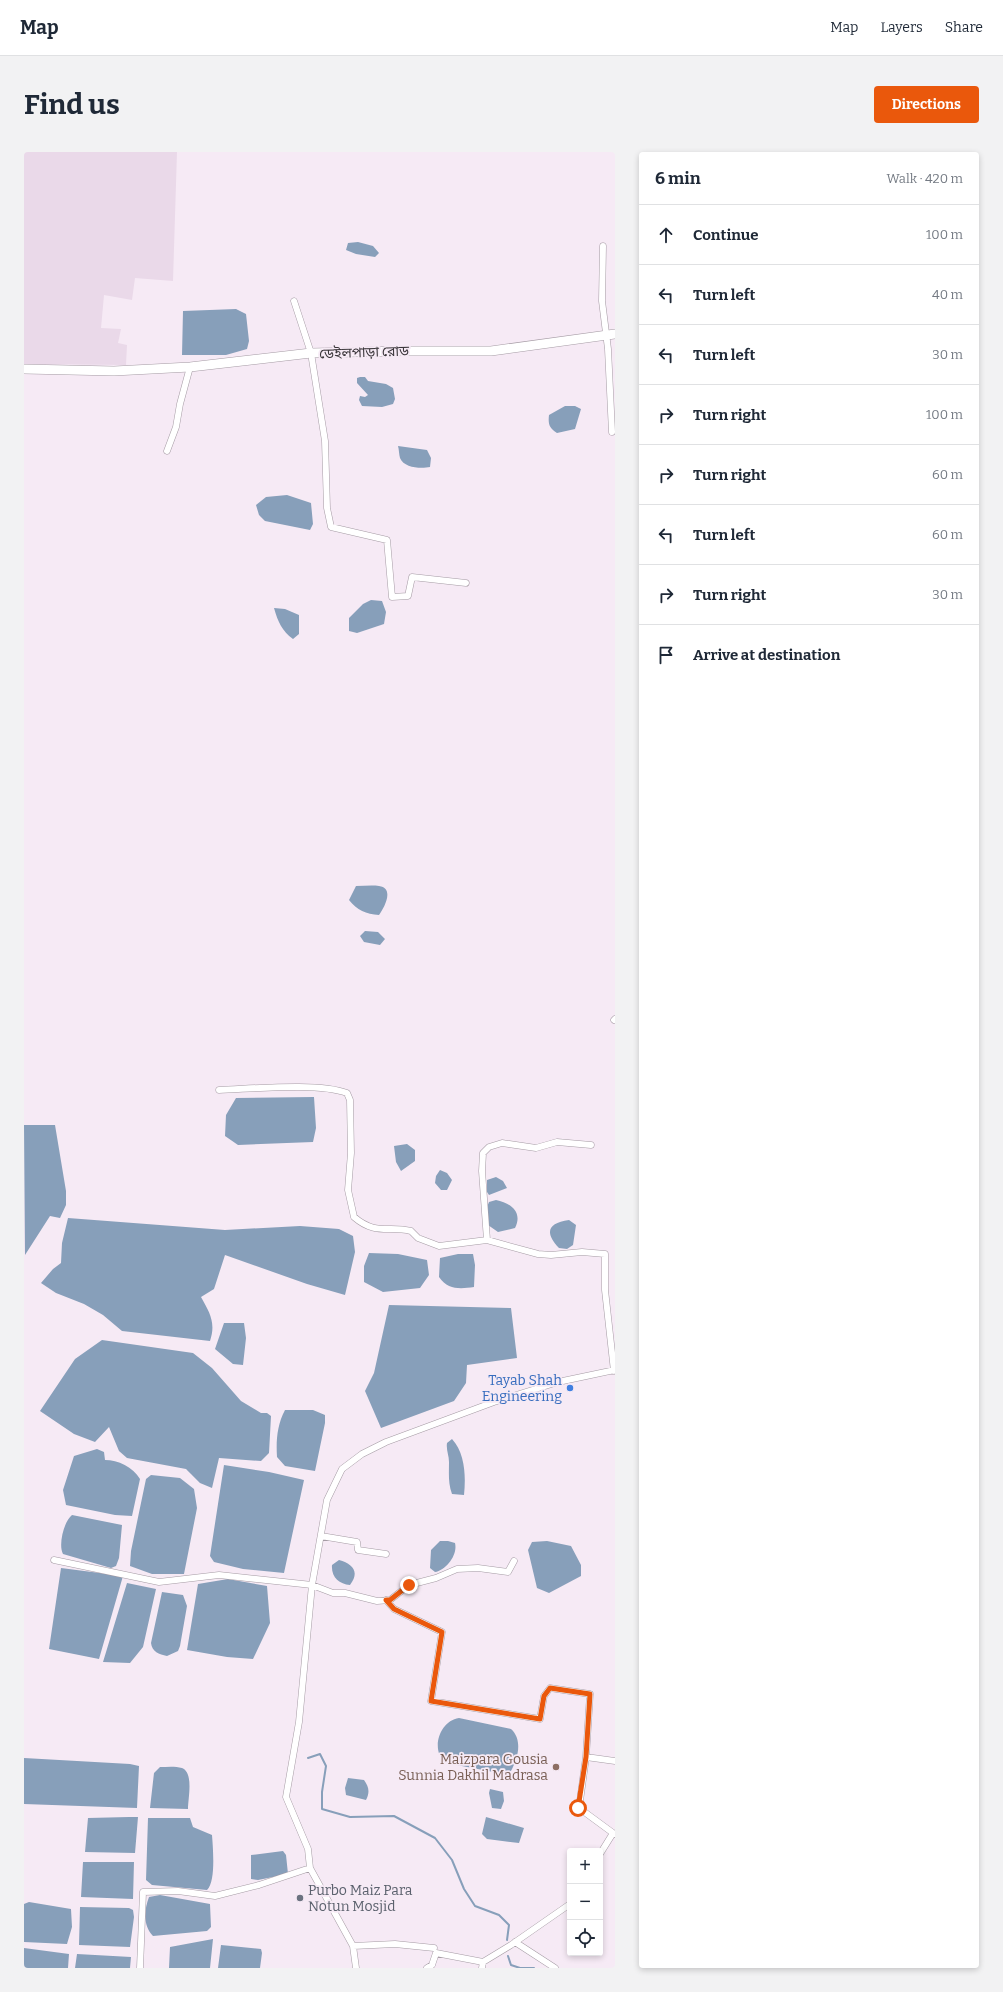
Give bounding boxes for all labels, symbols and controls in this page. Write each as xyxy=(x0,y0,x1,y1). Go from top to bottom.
text: Map xyxy=(20,16,59,39)
text: Map xyxy=(830,19,858,36)
text: Layers xyxy=(880,19,923,36)
text: Share xyxy=(945,19,983,36)
button: Directions xyxy=(874,86,979,123)
text: Find us xyxy=(24,88,120,121)
text: 6 min xyxy=(655,168,701,189)
text: Walk · 420 m xyxy=(887,171,963,186)
icon: ahead xyxy=(655,224,677,246)
text: Continue xyxy=(693,226,759,244)
text: 100 m xyxy=(926,227,963,242)
icon: left xyxy=(655,284,677,306)
text: Turn left xyxy=(693,286,755,304)
text: 40 m xyxy=(932,287,963,302)
street label: ডেইলপাড়া রোড xyxy=(319,342,410,363)
icon: left xyxy=(655,344,677,366)
text: Turn left xyxy=(693,346,755,364)
text: 30 m xyxy=(932,347,963,362)
icon: right xyxy=(655,404,677,426)
text: Turn right xyxy=(693,406,766,424)
text: 100 m xyxy=(926,407,963,422)
icon: right xyxy=(655,464,677,486)
text: Turn right xyxy=(693,466,766,484)
text: 60 m xyxy=(932,467,963,482)
icon: left xyxy=(655,524,677,546)
text: Turn left xyxy=(693,526,755,544)
text: 60 m xyxy=(932,527,963,542)
icon: right xyxy=(655,584,677,606)
text: Turn right xyxy=(693,586,766,604)
text: 30 m xyxy=(932,587,963,602)
icon: arrive xyxy=(655,644,677,666)
text: Arrive at destination xyxy=(693,646,840,664)
place label: Tayab Shah Engineering xyxy=(482,1372,562,1405)
marker: Tayab Shah Engineering xyxy=(565,1383,575,1393)
route end xyxy=(400,1576,418,1594)
place label: Maizpara Gousia Sunnia Dakhil Madrasa xyxy=(398,1751,548,1784)
marker: Maizpara Gousia Sunnia Dakhil Madrasa xyxy=(551,1762,561,1772)
route start xyxy=(569,1799,587,1817)
map controls xyxy=(567,1848,603,1956)
button: + xyxy=(567,1848,603,1884)
place label: Purbo Maiz Para Notun Mosjid xyxy=(308,1882,413,1915)
button: − xyxy=(567,1884,603,1920)
marker: Purbo Maiz Para Notun Mosjid xyxy=(295,1893,305,1903)
button: locate xyxy=(567,1920,603,1956)

